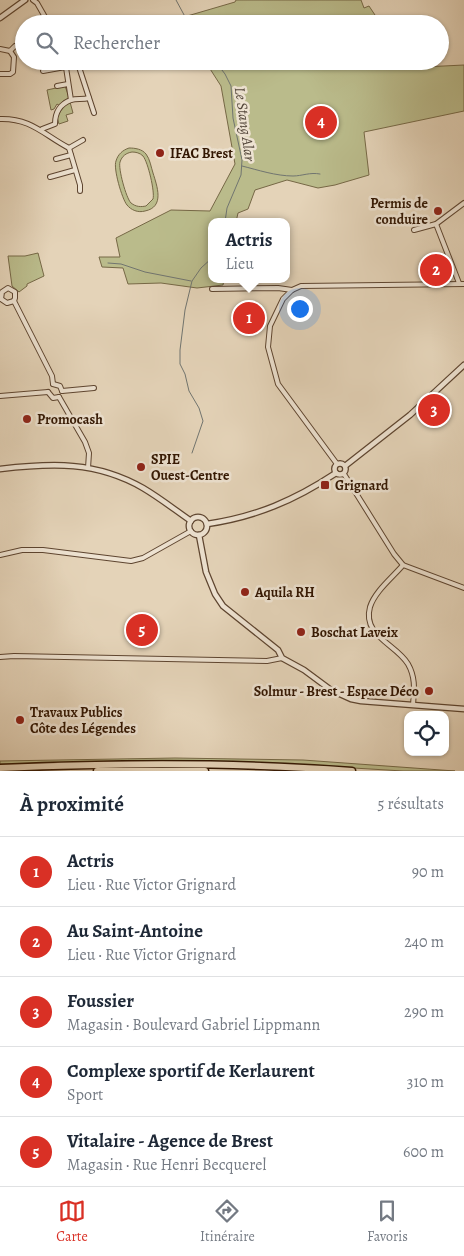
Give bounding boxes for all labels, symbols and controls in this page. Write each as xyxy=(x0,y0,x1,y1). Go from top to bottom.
search box xyxy=(15,15,449,70)
icon: search xyxy=(33,29,61,57)
text: Rechercher xyxy=(73,30,160,56)
water label: Le Stang Alar xyxy=(230,86,260,163)
pin: 4 xyxy=(305,103,337,141)
place label: IFAC Brest xyxy=(170,144,233,163)
marker: IFAC Brest xyxy=(154,147,166,159)
place label: Permis de conduire xyxy=(370,194,429,229)
marker: Permis de conduire xyxy=(432,205,444,217)
popup xyxy=(208,218,290,283)
text: Actris xyxy=(225,227,273,253)
pin: 2 xyxy=(420,251,452,289)
text: Lieu xyxy=(225,253,254,275)
your location xyxy=(287,296,313,322)
pin: 1 xyxy=(233,299,265,337)
pin: 3 xyxy=(418,391,450,429)
place label: Promocash xyxy=(37,410,103,429)
marker: Promocash xyxy=(21,413,33,425)
place label: SPIE Ouest-Centre xyxy=(151,450,230,485)
marker: SPIE Ouest-Centre xyxy=(135,461,147,473)
place label: Grignard xyxy=(335,476,389,495)
marker: Grignard xyxy=(319,479,331,491)
place label: Aquila RH xyxy=(254,583,315,602)
marker: Aquila RH xyxy=(239,586,251,598)
pin: 5 xyxy=(126,611,158,649)
place label: Boschat Laveix xyxy=(311,623,398,642)
marker: Boschat Laveix xyxy=(295,626,307,638)
place label: Solmur - Brest - Espace Déco xyxy=(254,682,419,701)
marker: Solmur - Brest - Espace Déco xyxy=(423,685,435,697)
place label: Travaux Publics Côte des Légendes xyxy=(30,703,136,738)
map controls xyxy=(404,711,449,756)
button: locate xyxy=(404,711,449,756)
marker: Travaux Publics Côte des Légendes xyxy=(14,714,26,726)
text: À proximité xyxy=(20,790,124,818)
text: 5 résultats xyxy=(377,793,444,815)
text: Actris xyxy=(67,848,114,874)
text: 1 xyxy=(33,861,39,883)
text: 90 m xyxy=(412,861,444,883)
text: Lieu · Rue Victor Grignard xyxy=(67,874,236,896)
text: Au Saint-Antoine xyxy=(67,918,203,944)
text: 2 xyxy=(32,931,40,953)
text: 240 m xyxy=(404,931,444,953)
text: Lieu · Rue Victor Grignard xyxy=(67,944,236,966)
text: Foussier xyxy=(67,988,134,1014)
text: 3 xyxy=(33,1001,39,1023)
text: 290 m xyxy=(404,1001,444,1023)
text: Magasin · Boulevard Gabriel Lippmann xyxy=(67,1014,320,1036)
text: Complexe sportif de Kerlaurent xyxy=(67,1058,315,1084)
text: 4 xyxy=(32,1071,40,1093)
text: 310 m xyxy=(407,1071,444,1093)
text: Sport xyxy=(67,1084,103,1106)
text: Vitalaire - Agence de Brest xyxy=(67,1128,273,1154)
text: 5 xyxy=(33,1141,39,1163)
text: 600 m xyxy=(403,1141,444,1163)
text: Magasin · Rue Henri Becquerel xyxy=(67,1154,266,1176)
tab: Carte xyxy=(56,1197,88,1246)
tab: Itinéraire xyxy=(200,1197,255,1246)
tab: Favoris xyxy=(367,1197,408,1246)

